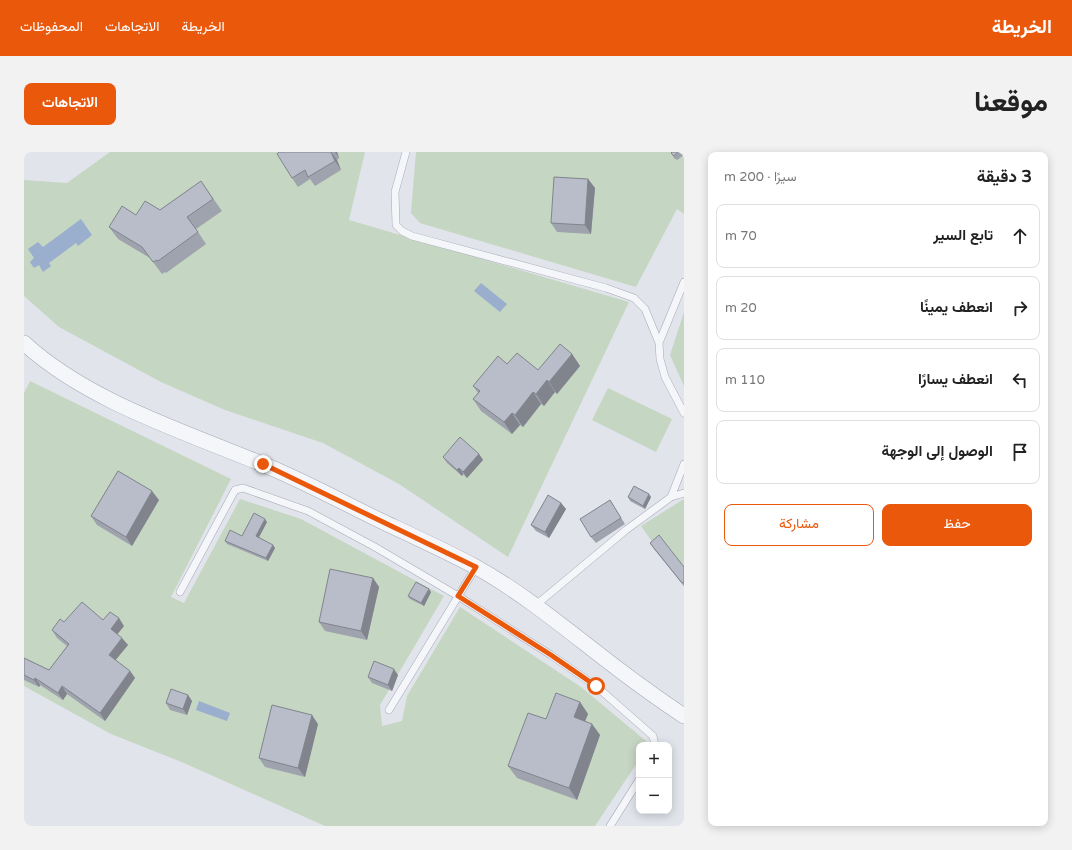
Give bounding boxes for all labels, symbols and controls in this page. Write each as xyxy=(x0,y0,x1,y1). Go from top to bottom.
text: الخريطة xyxy=(992,16,1052,38)
text: المحفوظات xyxy=(20,18,83,35)
text: الاتجاهات xyxy=(105,18,159,35)
text: الخريطة xyxy=(181,18,225,35)
button: الاتجاهات xyxy=(24,83,116,125)
text: موقعنا xyxy=(974,85,1048,119)
text: 3 دقيقة xyxy=(977,166,1032,187)
text: سيرًا · 200 m xyxy=(724,169,797,185)
icon: ahead xyxy=(1009,225,1031,247)
text: تابع السير xyxy=(933,226,993,244)
text: 70 m xyxy=(725,228,757,244)
icon: right xyxy=(1009,297,1031,319)
text: انعطف يمينًا xyxy=(920,298,993,316)
text: 20 m xyxy=(725,300,757,316)
icon: left xyxy=(1009,369,1031,391)
text: انعطف يسارًا xyxy=(918,370,993,388)
text: 110 m xyxy=(725,372,765,388)
icon: arrive xyxy=(1009,441,1031,463)
text: الوصول إلى الوجهة xyxy=(882,442,993,460)
route end xyxy=(254,455,272,473)
button: مشاركة xyxy=(724,504,874,546)
button: حفظ xyxy=(882,504,1032,546)
route start xyxy=(587,677,605,695)
map controls xyxy=(636,742,672,814)
button: + xyxy=(636,742,672,778)
button: − xyxy=(636,778,672,814)

